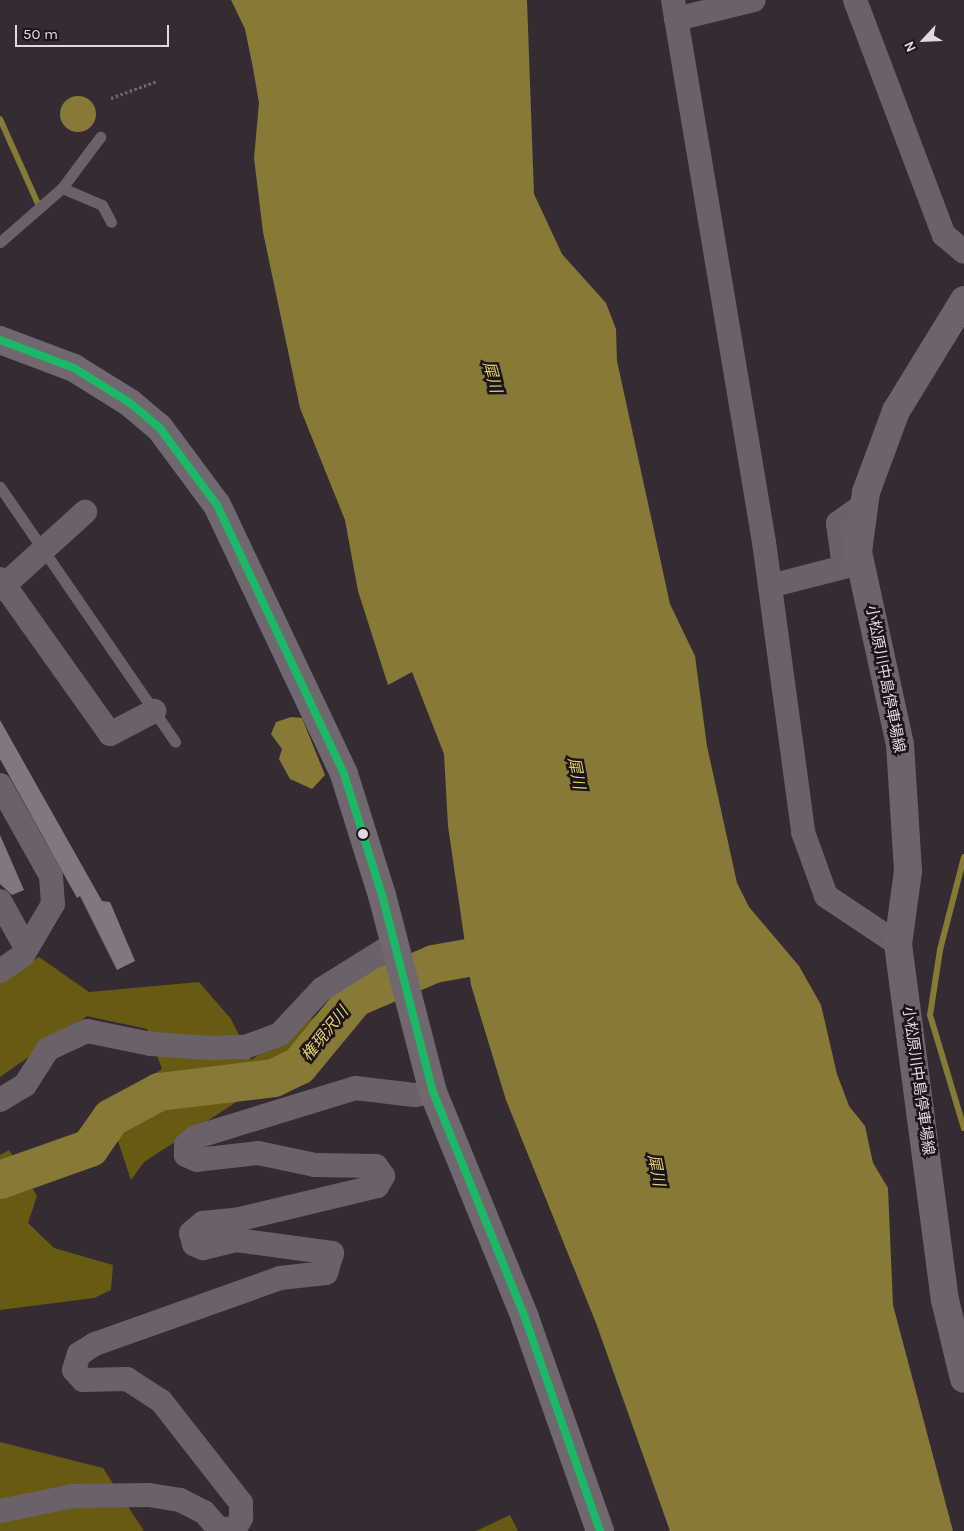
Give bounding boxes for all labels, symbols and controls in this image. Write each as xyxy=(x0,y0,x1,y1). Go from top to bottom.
scale bar xyxy=(18,15,171,47)
north arrow xyxy=(899,15,949,65)
text: 50 m xyxy=(23,25,58,43)
text: N xyxy=(900,38,920,55)
water label: 犀川 xyxy=(479,359,505,395)
street label: 小松原川中島停車場線 xyxy=(862,604,908,754)
water label: 犀川 xyxy=(564,755,588,791)
unlabelled marker xyxy=(358,829,368,839)
water label: 権現沢川 xyxy=(297,1003,353,1065)
street label: 小松原川中島停車場線 xyxy=(899,1005,937,1157)
water label: 犀川 xyxy=(644,1152,668,1188)

